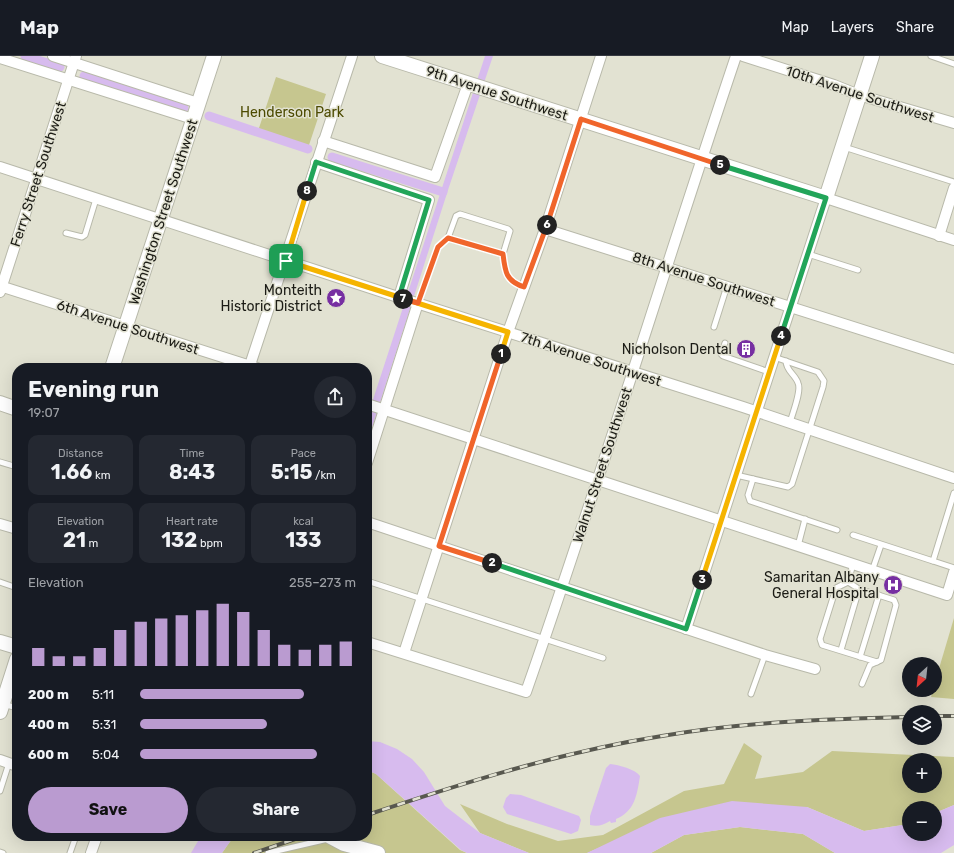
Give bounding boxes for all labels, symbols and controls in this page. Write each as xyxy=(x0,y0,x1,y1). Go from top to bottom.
text: Map xyxy=(20,16,59,39)
text: Map xyxy=(782,19,809,36)
text: Layers xyxy=(831,19,874,36)
text: Share xyxy=(896,19,934,36)
street label: 9th Avenue Southwest xyxy=(424,62,571,125)
street label: 10th Avenue Southwest xyxy=(784,62,937,127)
street label: Ferry Street Southwest xyxy=(7,99,70,249)
park label: Henderson Park xyxy=(240,104,345,121)
street label: Washington Street Southwest xyxy=(125,117,202,307)
pin: 5 xyxy=(710,155,730,175)
text: 5 xyxy=(716,158,724,171)
pin: 8 xyxy=(297,181,317,201)
text: 8 xyxy=(303,184,311,197)
pin: 6 xyxy=(537,215,557,235)
text: 6 xyxy=(543,218,551,231)
pin xyxy=(269,244,303,278)
street label: 8th Avenue Southwest xyxy=(630,248,778,311)
icon: arrive xyxy=(275,250,297,272)
place label: Monteith Historic District xyxy=(221,282,323,315)
place icon: Monteith Historic District xyxy=(325,287,347,309)
pin: 7 xyxy=(393,289,413,309)
text: 7 xyxy=(400,292,406,305)
street label: 6th Avenue Southwest xyxy=(55,296,202,359)
pin: 4 xyxy=(771,326,791,346)
street label: 7th Avenue Southwest xyxy=(518,329,664,390)
text: 4 xyxy=(777,329,785,342)
building icon: Nicholson Dental xyxy=(735,338,757,360)
place label: Nicholson Dental xyxy=(622,341,732,358)
pin: 1 xyxy=(491,344,511,364)
text: 1 xyxy=(498,347,504,360)
text: Evening run xyxy=(28,376,159,403)
button: share xyxy=(314,376,356,418)
street label: Walnut Street Southwest xyxy=(569,385,636,545)
text: 19:07 xyxy=(28,405,60,420)
text: Distance xyxy=(58,447,103,460)
text: Time xyxy=(180,447,204,460)
text: Pace xyxy=(291,447,316,460)
text: 1.66 xyxy=(51,460,92,484)
text: 8:43 xyxy=(169,460,215,484)
text: 5:15 xyxy=(271,460,312,484)
text: km xyxy=(92,469,111,482)
text: /km xyxy=(312,469,336,482)
text: Elevation xyxy=(57,515,104,528)
text: Heart rate xyxy=(166,515,218,528)
text: kcal xyxy=(293,515,313,528)
text: 21 xyxy=(63,528,86,552)
text: 132 xyxy=(161,528,197,552)
text: 133 xyxy=(285,528,321,552)
text: m xyxy=(86,537,98,550)
text: bpm xyxy=(197,537,223,550)
pin: 2 xyxy=(482,553,502,573)
text: 2 xyxy=(488,556,496,569)
place label: Samaritan Albany General Hospital xyxy=(764,569,879,602)
pin: 3 xyxy=(692,570,712,590)
text: 3 xyxy=(698,573,706,586)
hospital icon: Samaritan Albany General Hospital xyxy=(882,574,904,596)
text: Elevation xyxy=(28,575,84,590)
text: 255–273 m xyxy=(289,575,356,590)
north arrow xyxy=(902,657,942,697)
map controls xyxy=(902,657,942,841)
text: 200 m xyxy=(28,687,69,702)
text: 5:11 xyxy=(92,687,114,702)
button: layers xyxy=(902,705,942,745)
text: 400 m xyxy=(28,717,69,732)
text: 5:31 xyxy=(92,717,116,732)
text: 600 m xyxy=(28,747,69,762)
text: 5:04 xyxy=(92,747,119,762)
button: + xyxy=(902,753,942,793)
button: Save xyxy=(28,787,188,833)
button: Share xyxy=(196,787,356,833)
button: − xyxy=(902,801,942,841)

